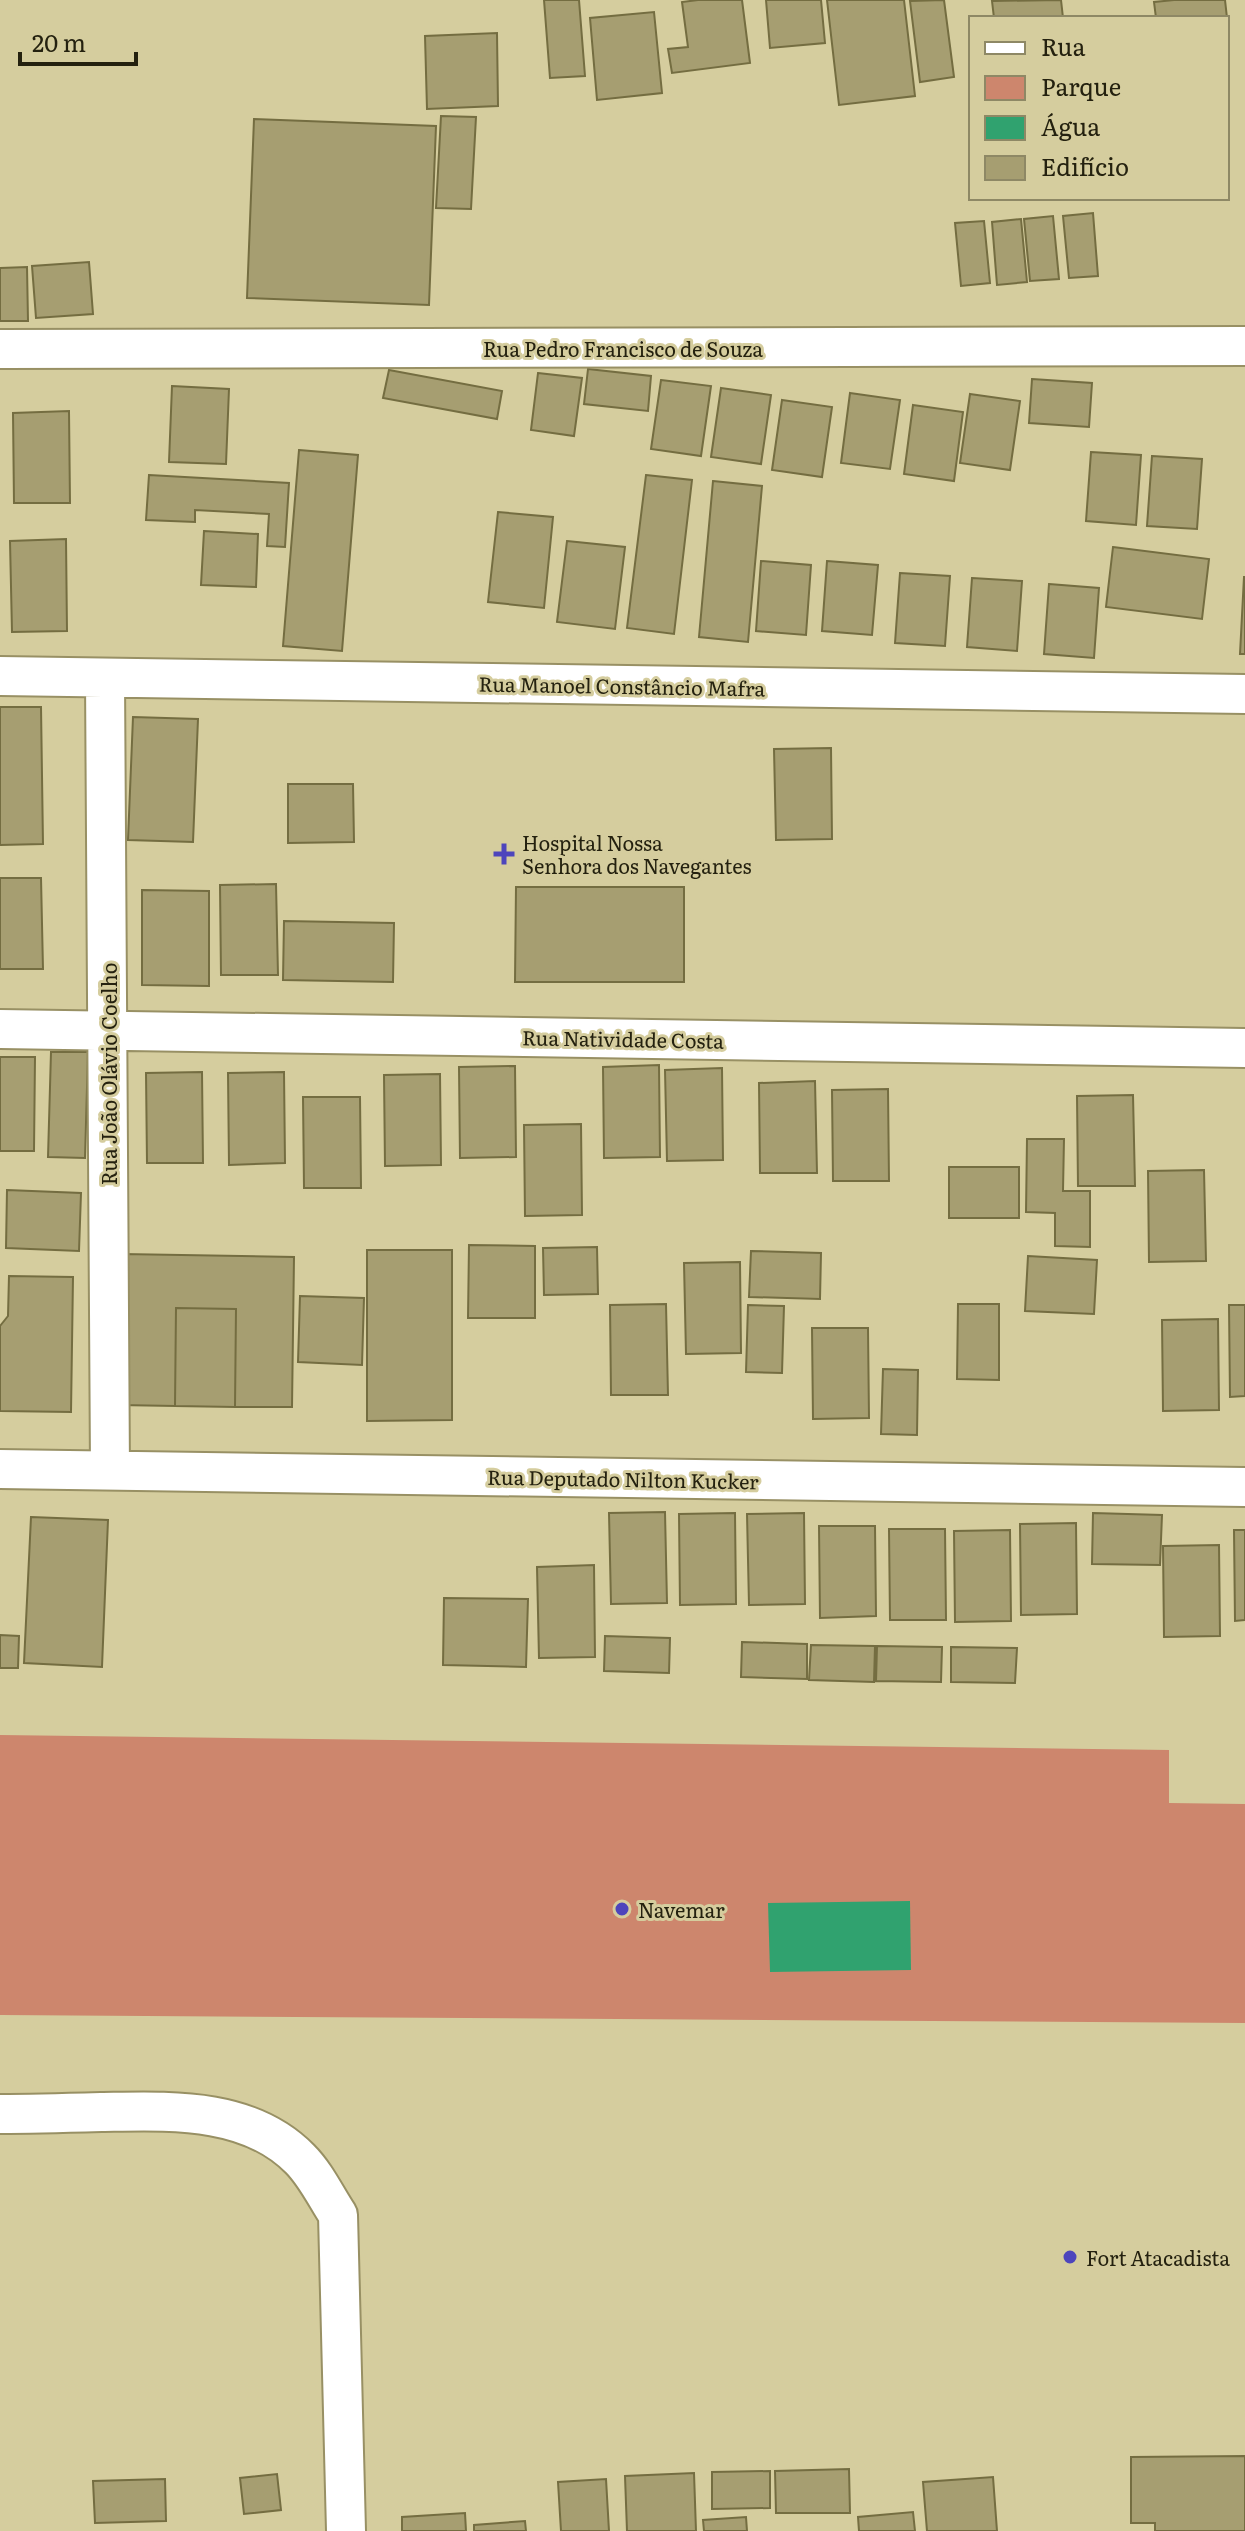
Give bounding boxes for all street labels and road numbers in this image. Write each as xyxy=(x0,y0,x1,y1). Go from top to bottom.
street label: Rua Pedro Francisco de Souza xyxy=(483,333,763,363)
street label: Rua Manoel Constâncio Mafra xyxy=(478,668,766,703)
street label: Rua João Olávio Coelho xyxy=(93,963,123,1185)
street label: Rua Natividade Costa xyxy=(522,1021,724,1055)
street label: Rua Deputado Nilton Kucker xyxy=(487,1461,760,1495)

